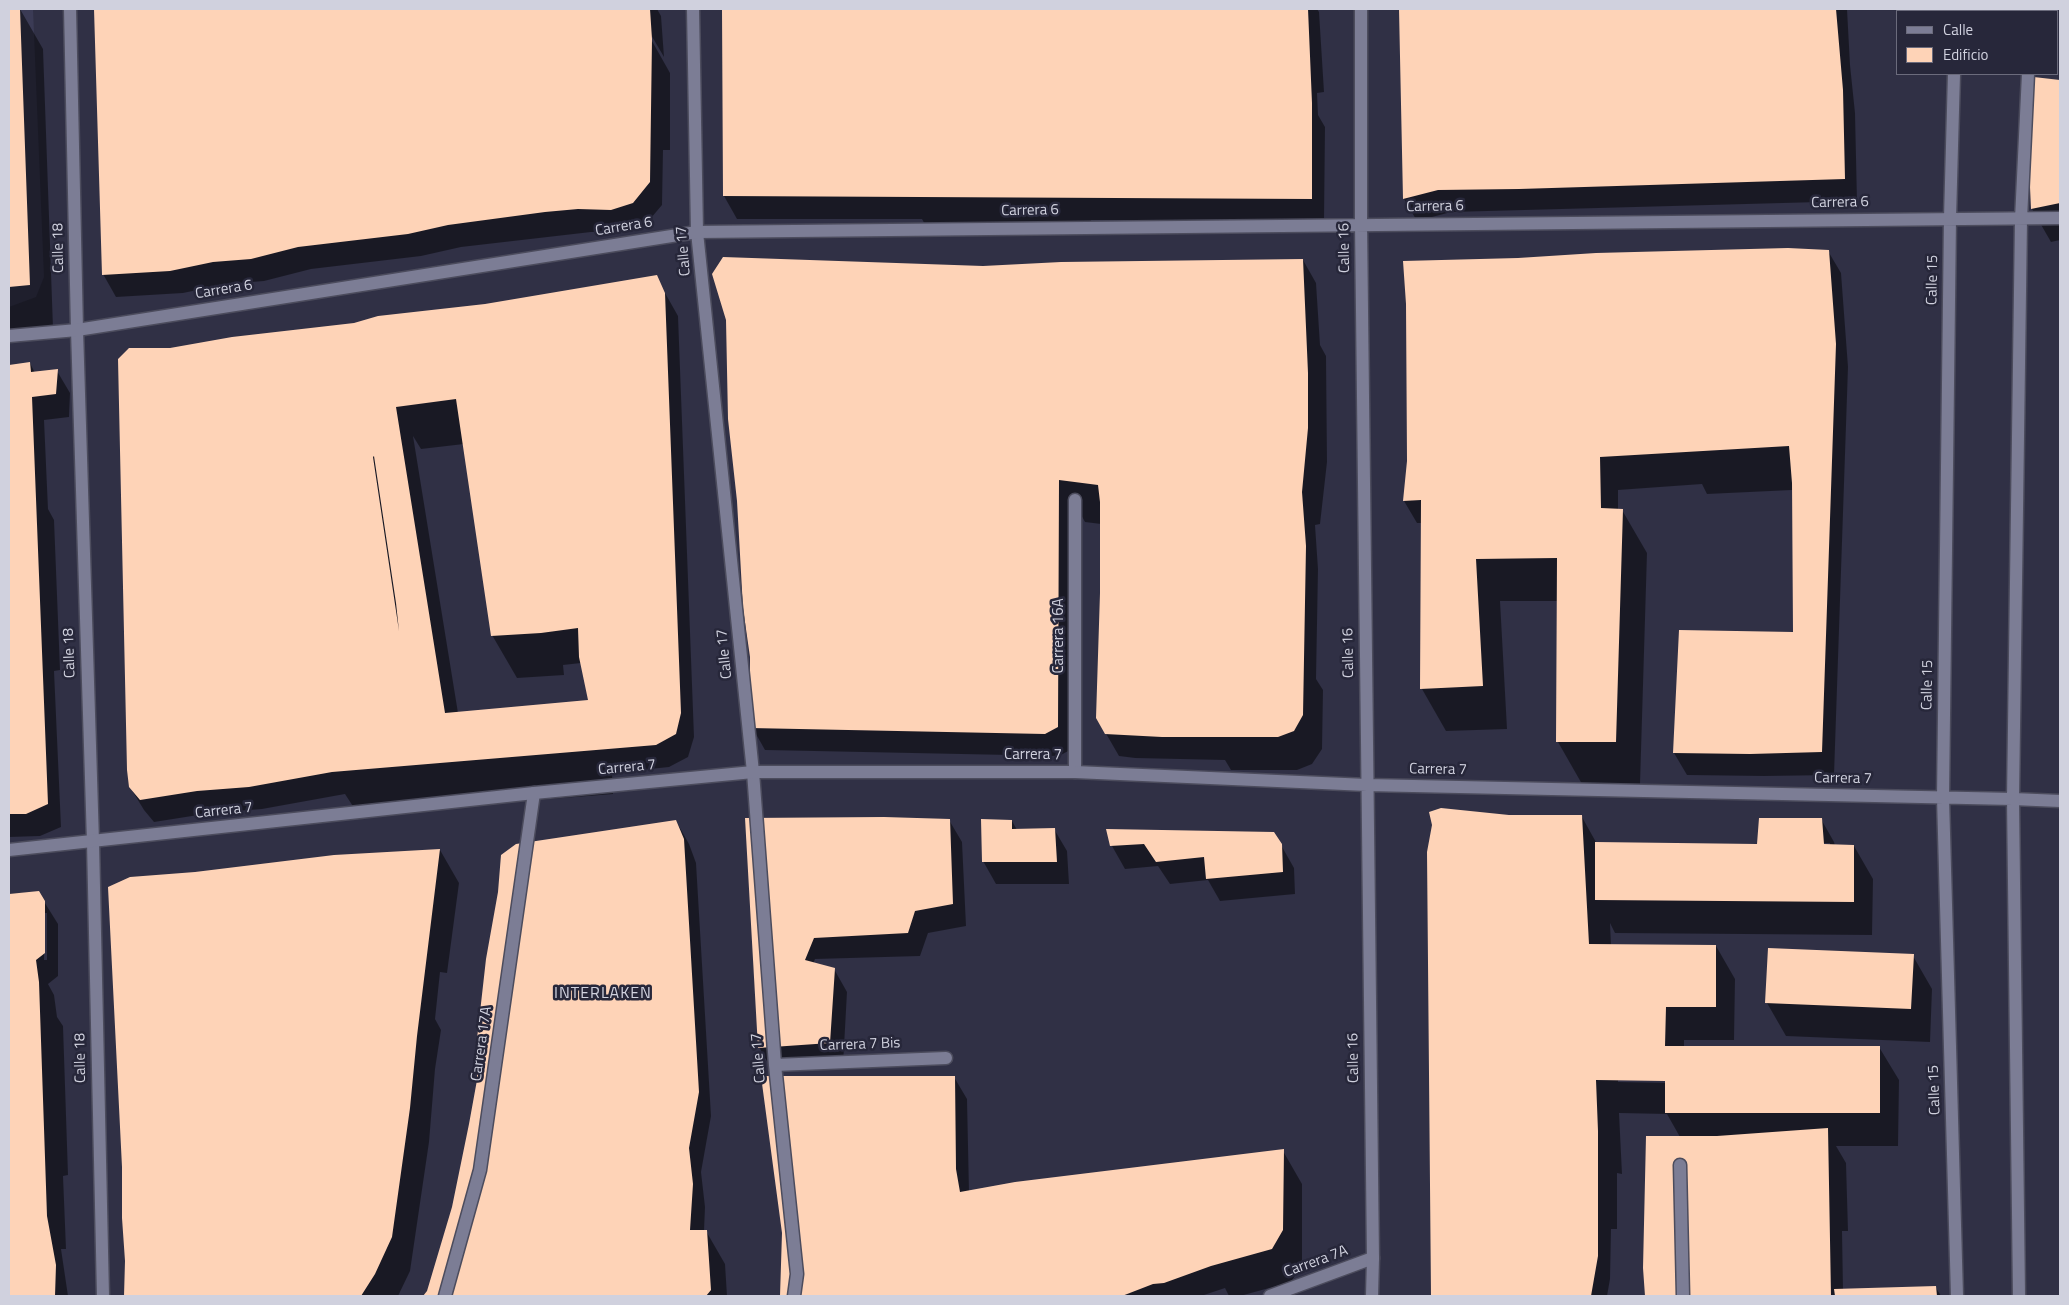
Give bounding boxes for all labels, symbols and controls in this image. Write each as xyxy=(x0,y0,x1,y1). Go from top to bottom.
legend xyxy=(1896,10,2059,75)
text: Calle xyxy=(1943,18,1973,41)
text: Edificio xyxy=(1943,43,1988,66)
street label: Carrera 6 xyxy=(1811,193,1869,213)
street label: Carrera 6 xyxy=(1406,197,1464,217)
street label: Carrera 6 xyxy=(1001,201,1059,221)
street label: Carrera 6 xyxy=(594,214,654,240)
street label: Calle 18 xyxy=(50,223,68,273)
street label: Calle 16 xyxy=(1336,223,1354,273)
street label: Calle 17 xyxy=(673,225,695,277)
street label: Calle 15 xyxy=(1924,255,1942,305)
street label: Carrera 6 xyxy=(194,277,254,303)
street label: Carrera 16A xyxy=(1050,598,1068,674)
street label: Calle 18 xyxy=(60,628,80,678)
street label: Calle 17 xyxy=(713,628,737,680)
street label: Calle 16 xyxy=(1340,628,1358,678)
street label: Calle 15 xyxy=(1919,660,1937,710)
street label: Carrera 7 xyxy=(1004,746,1062,764)
street label: Carrera 7 xyxy=(597,757,657,779)
street label: Carrera 7 xyxy=(1409,760,1467,780)
street label: Carrera 7 xyxy=(1814,769,1872,789)
street label: Carrera 7 xyxy=(194,799,254,823)
district label: INTERLAKEN xyxy=(553,984,653,1004)
street label: Carrera 17A xyxy=(468,1006,496,1082)
street label: Calle 17 xyxy=(748,1032,770,1084)
street label: Calle 18 xyxy=(72,1033,90,1083)
street label: Calle 16 xyxy=(1345,1033,1363,1083)
street label: Carrera 7 Bis xyxy=(819,1035,901,1055)
street label: Calle 15 xyxy=(1925,1065,1945,1115)
street label: Carrera 7A xyxy=(1282,1242,1350,1282)

